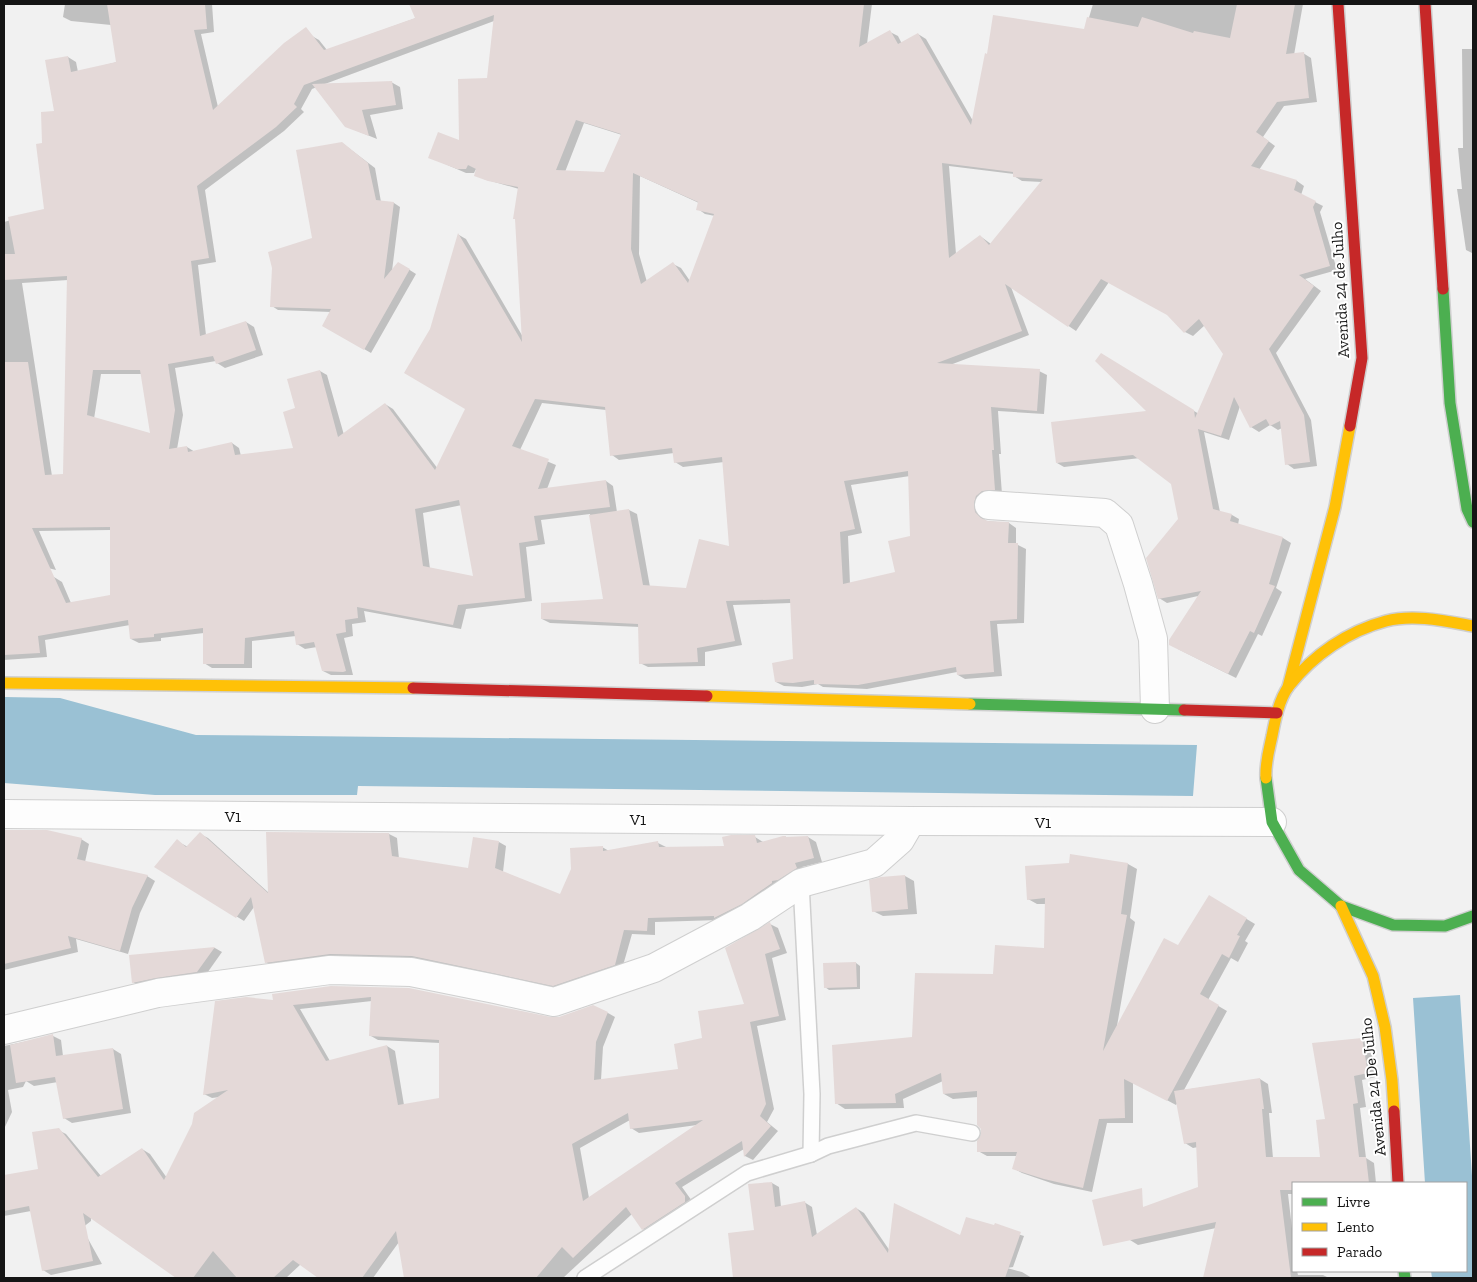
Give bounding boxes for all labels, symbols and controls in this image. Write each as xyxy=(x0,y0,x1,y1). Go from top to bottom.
street label: Avenida 24 de Julho xyxy=(1327,221,1353,359)
street label: V1 xyxy=(224,807,241,826)
street label: V1 xyxy=(629,810,646,829)
street label: V1 xyxy=(1034,813,1051,832)
street label: Avenida 24 De Julho xyxy=(1356,1017,1390,1157)
legend xyxy=(1292,1182,1467,1272)
text: Livre xyxy=(1337,1193,1370,1211)
text: Lento xyxy=(1337,1218,1374,1236)
text: Parado xyxy=(1337,1243,1383,1261)

